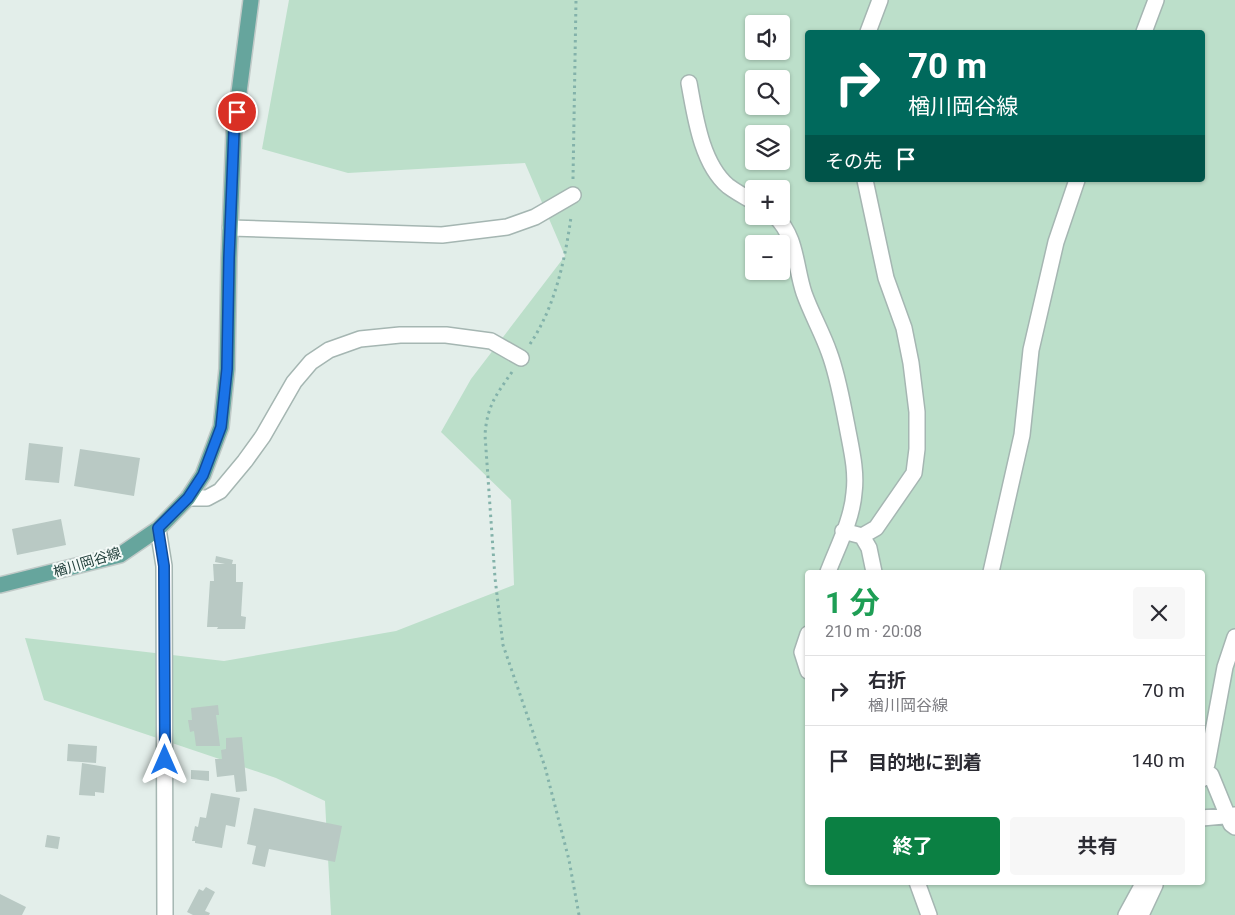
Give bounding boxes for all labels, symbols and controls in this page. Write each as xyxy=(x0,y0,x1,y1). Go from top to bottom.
map controls xyxy=(745,15,790,280)
button: sound xyxy=(745,15,790,60)
text: 70 m xyxy=(908,46,987,87)
icon: right xyxy=(825,50,890,115)
button: search xyxy=(745,70,790,115)
pin xyxy=(216,91,258,133)
text: 楢川岡谷線 xyxy=(908,94,1018,119)
icon: arrive xyxy=(223,98,251,126)
button: layers xyxy=(745,125,790,170)
icon: arrive xyxy=(892,145,920,173)
text: その先 xyxy=(825,150,882,173)
button: + xyxy=(745,180,790,225)
button: − xyxy=(745,235,790,280)
street label: 楢川岡谷線 xyxy=(51,544,123,580)
text: 1 分 xyxy=(825,585,880,620)
button: close xyxy=(1133,587,1185,639)
text: 210 m · 20:08 xyxy=(825,622,922,641)
text: 右折 xyxy=(868,669,906,692)
icon: right xyxy=(825,677,853,705)
text: 70 m xyxy=(1142,679,1185,702)
text: 楢川岡谷線 xyxy=(868,696,948,715)
position arrow xyxy=(138,733,190,785)
icon: arrive xyxy=(825,747,853,775)
text: 140 m xyxy=(1132,749,1185,772)
text: 目的地に到着 xyxy=(868,751,982,774)
button: 終了 xyxy=(825,817,1000,875)
button: 共有 xyxy=(1010,817,1185,875)

